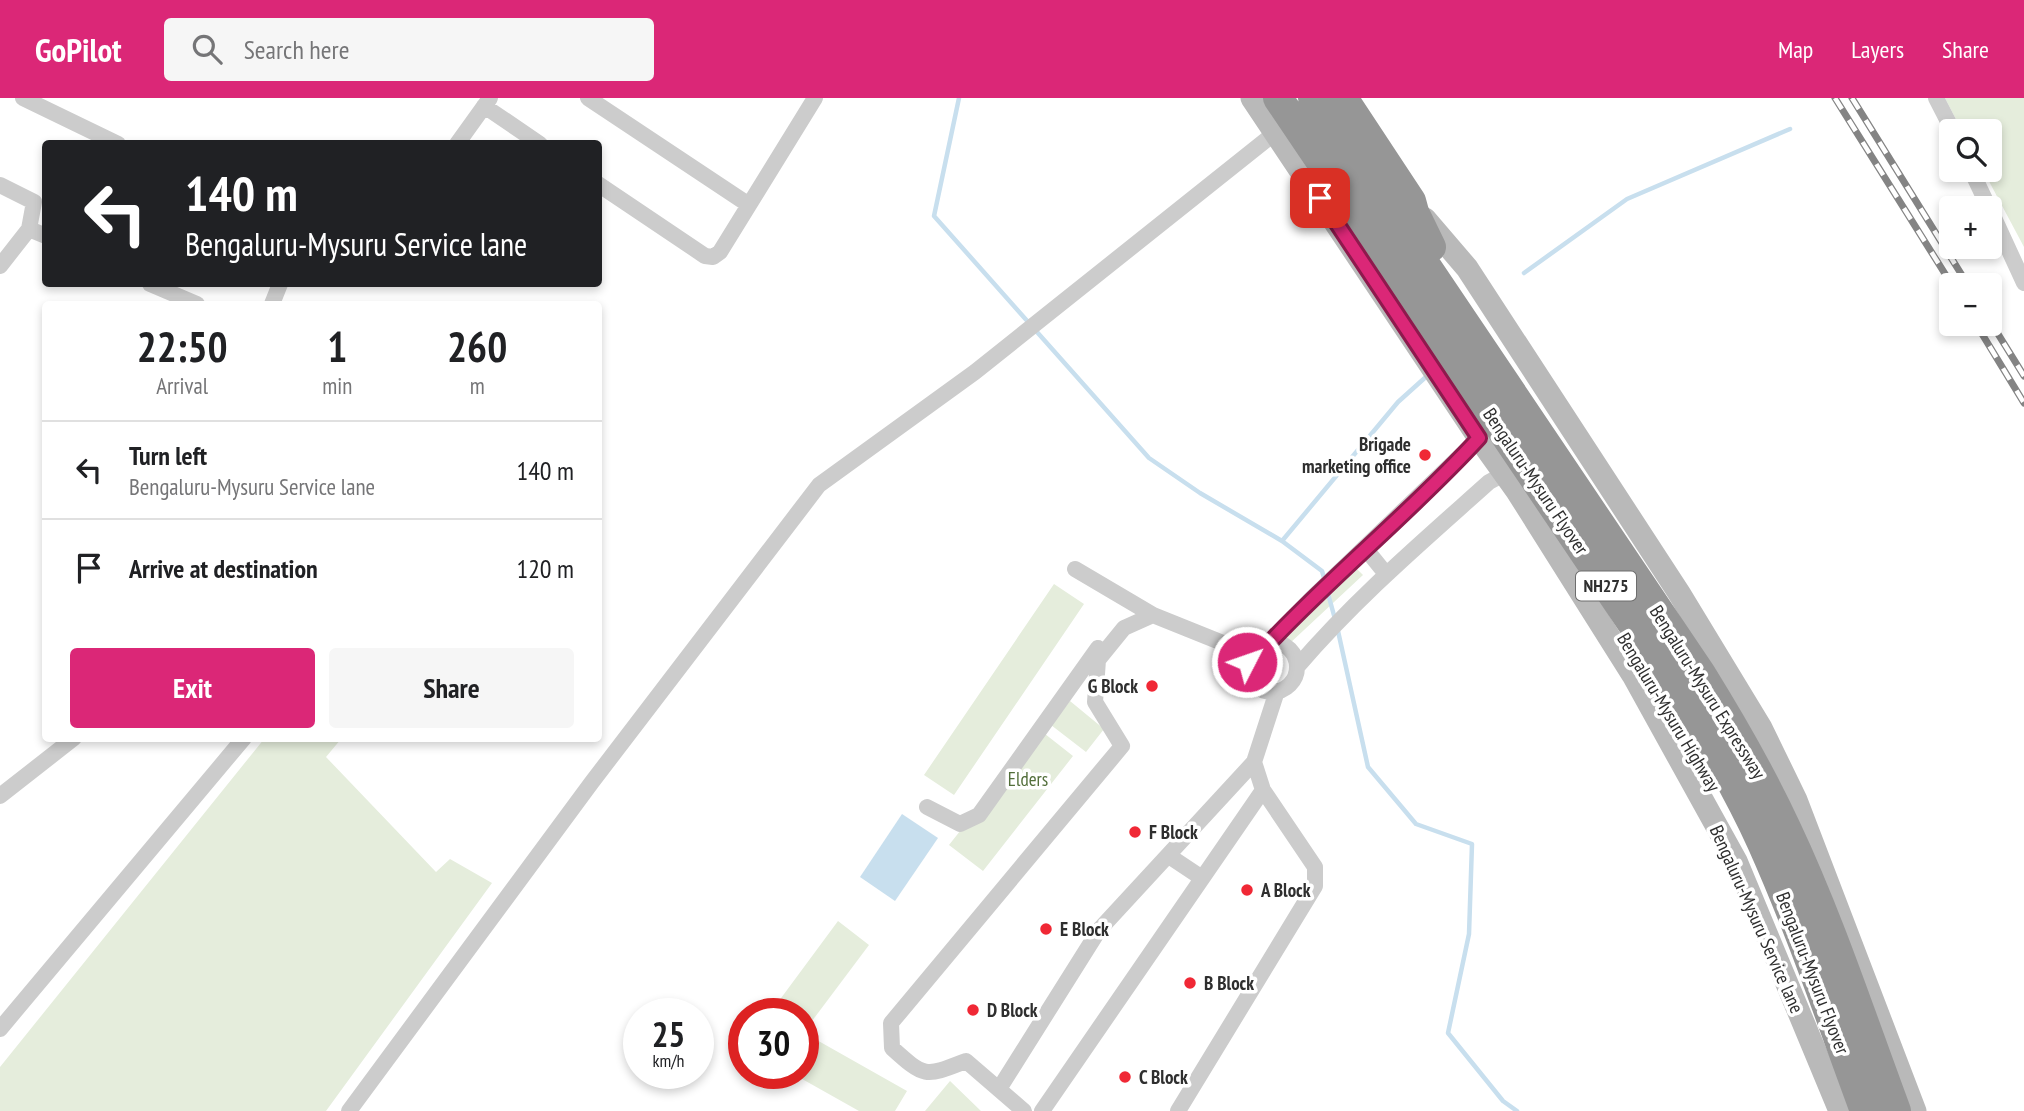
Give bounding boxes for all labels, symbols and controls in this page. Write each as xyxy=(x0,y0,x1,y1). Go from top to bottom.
search box xyxy=(164,18,654,81)
text: GoPilot xyxy=(35,28,122,71)
icon: search xyxy=(188,30,226,68)
text: Search here xyxy=(244,33,349,66)
text: Map xyxy=(1778,34,1813,65)
text: Layers xyxy=(1851,34,1904,65)
text: Share xyxy=(1942,34,1989,65)
map controls xyxy=(1939,119,2002,336)
button: search xyxy=(1939,119,2002,182)
text: 140 m xyxy=(185,161,298,225)
icon: left xyxy=(70,168,161,259)
pin xyxy=(1290,168,1350,228)
icon: arrive xyxy=(1301,179,1339,217)
button: + xyxy=(1939,196,2002,259)
text: Bengaluru-Mysuru Service lane xyxy=(185,223,527,265)
button: − xyxy=(1939,273,2002,336)
text: 22:50 xyxy=(137,319,228,374)
text: 1 xyxy=(327,319,347,374)
text: 260 xyxy=(447,319,507,374)
text: Arrival xyxy=(156,371,208,400)
text: min xyxy=(322,371,352,400)
text: m xyxy=(470,371,485,400)
street label: Bengaluru-Mysuru Flyover xyxy=(1478,403,1594,560)
place label: Brigade marketing office xyxy=(1302,432,1411,478)
text: Turn left xyxy=(129,439,207,472)
marker: Brigade marketing office xyxy=(1417,447,1433,463)
icon: left xyxy=(70,451,108,489)
text: 140 m xyxy=(516,454,574,487)
text: Bengaluru-Mysuru Service lane xyxy=(129,472,375,501)
icon: arrive xyxy=(70,549,108,587)
text: Arrive at destination xyxy=(129,552,318,585)
text: 120 m xyxy=(516,552,574,585)
road number: NH275 xyxy=(1576,572,1636,600)
street label: Bengaluru-Mysuru Expressway xyxy=(1645,601,1772,784)
position arrow xyxy=(1210,625,1284,699)
street label: Bengaluru-Mysuru Highway xyxy=(1612,628,1726,796)
button: Exit xyxy=(70,648,315,728)
button: Share xyxy=(329,648,574,728)
place label: G Block xyxy=(1088,674,1138,698)
marker: G Block xyxy=(1144,678,1160,694)
park label: Elders xyxy=(1008,767,1048,791)
place label: F Block xyxy=(1149,820,1198,844)
street label: Bengaluru-Mysuru Service lane xyxy=(1705,821,1809,1017)
marker: F Block xyxy=(1127,824,1143,840)
place label: A Block xyxy=(1260,878,1311,902)
marker: A Block xyxy=(1239,882,1255,898)
street label: Bengaluru-Mysuru Flyover xyxy=(1771,888,1855,1058)
place label: E Block xyxy=(1060,917,1109,941)
marker: E Block xyxy=(1038,921,1054,937)
place label: B Block xyxy=(1204,971,1254,995)
marker: B Block xyxy=(1182,975,1198,991)
speed limit sign: 30 xyxy=(728,998,819,1089)
place label: D Block xyxy=(987,998,1038,1022)
marker: D Block xyxy=(965,1002,981,1018)
text: 25 xyxy=(652,1011,685,1057)
text: km/h xyxy=(653,1049,684,1072)
place label: C Block xyxy=(1139,1065,1188,1089)
marker: C Block xyxy=(1117,1069,1133,1085)

